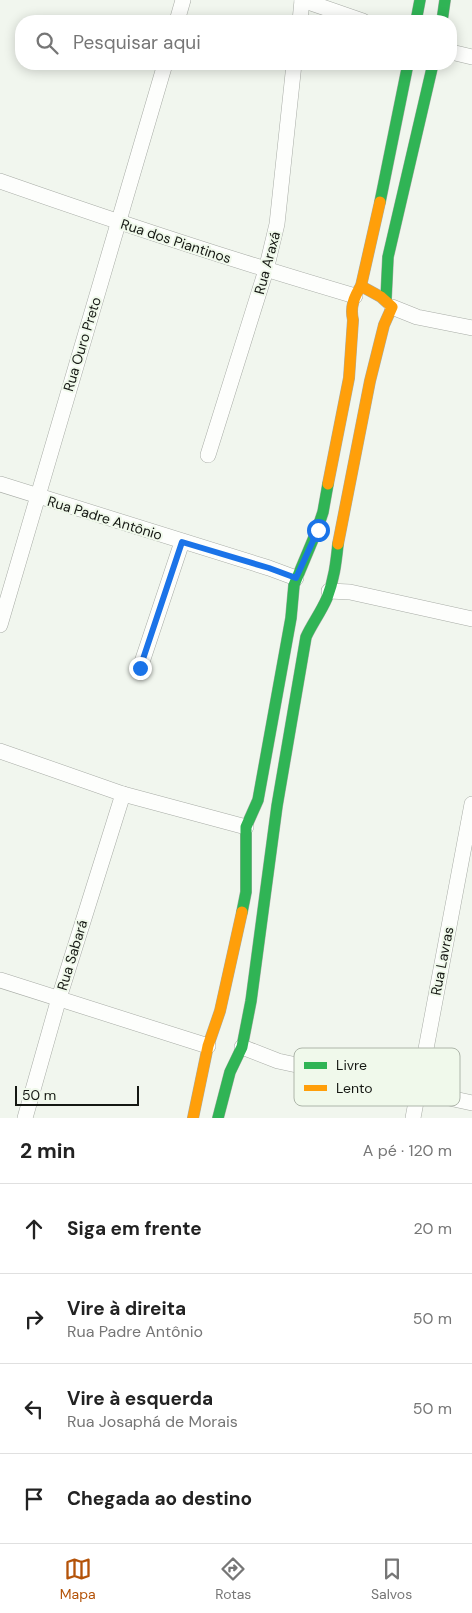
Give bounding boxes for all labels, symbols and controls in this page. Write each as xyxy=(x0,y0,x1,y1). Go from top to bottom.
search box xyxy=(15,15,457,70)
icon: search xyxy=(33,29,61,57)
text: Pesquisar aqui xyxy=(73,30,201,55)
street label: Rua dos Piantinos xyxy=(119,215,233,267)
street label: Rua Araxá xyxy=(250,230,284,296)
street label: Rua Ouro Preto xyxy=(59,295,105,393)
street label: Rua Padre Antônio xyxy=(45,492,165,544)
route start xyxy=(307,519,330,542)
route end xyxy=(129,657,152,680)
street label: Rua Sabará xyxy=(53,918,91,992)
street label: Rua Lavras xyxy=(427,925,457,997)
legend xyxy=(294,1048,460,1106)
text: Livre xyxy=(336,1056,367,1074)
text: Lento xyxy=(336,1079,373,1097)
scale bar xyxy=(15,1083,139,1106)
text: 50 m xyxy=(22,1086,56,1104)
text: 2 min xyxy=(20,1137,76,1165)
text: A pé · 120 m xyxy=(363,1140,452,1161)
icon: ahead xyxy=(20,1215,48,1243)
text: Siga em frente xyxy=(67,1216,202,1241)
text: 20 m xyxy=(413,1218,452,1239)
text: Vire à direita xyxy=(67,1296,186,1321)
icon: right xyxy=(20,1305,48,1333)
text: 50 m xyxy=(413,1308,452,1329)
text: Rua Padre Antônio xyxy=(67,1321,203,1342)
text: Vire à esquerda xyxy=(67,1386,213,1411)
icon: left xyxy=(20,1395,48,1423)
text: 50 m xyxy=(413,1398,452,1419)
text: Rua Josaphá de Morais xyxy=(67,1411,238,1432)
icon: arrive xyxy=(20,1485,48,1513)
text: Chegada ao destino xyxy=(67,1486,252,1511)
tab: Mapa xyxy=(60,1555,96,1603)
tab: Rotas xyxy=(215,1555,251,1603)
tab: Salvos xyxy=(371,1555,412,1603)

